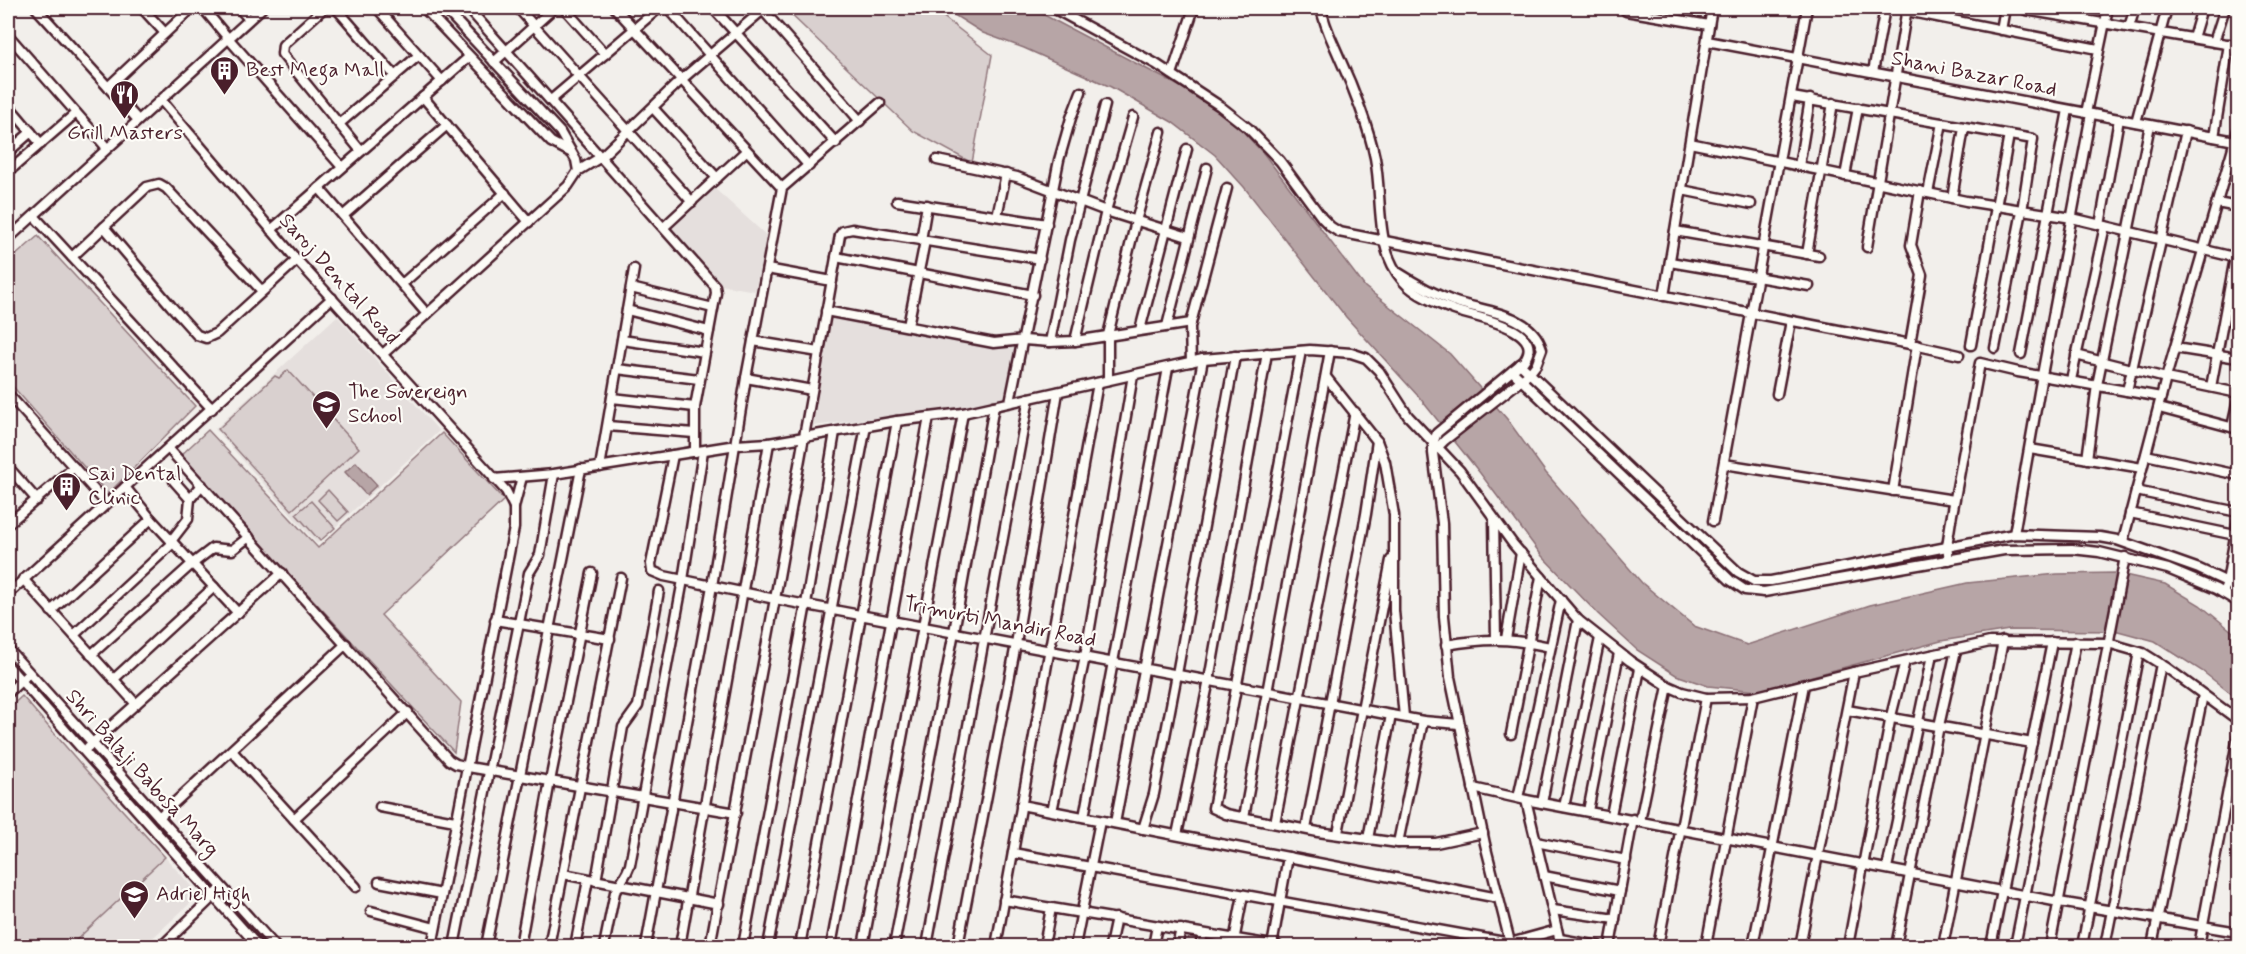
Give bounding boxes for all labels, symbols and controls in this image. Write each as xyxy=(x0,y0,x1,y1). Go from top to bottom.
street label: Shani Bazar Road xyxy=(1889,44,2059,104)
building icon: Best Mega Mall xyxy=(209,54,241,96)
place label: Best Mega Mall xyxy=(246,56,384,86)
restaurant icon: Grill Masters xyxy=(109,78,141,120)
place label: Grill Masters xyxy=(67,119,183,147)
street label: Saroj Dental Road xyxy=(272,207,406,351)
place label: The Sovereign School xyxy=(348,378,468,430)
school or university icon: The Sovereign School xyxy=(311,388,343,430)
place label: Sai Dental Clinic xyxy=(88,460,181,512)
building icon: Sai Dental Clinic xyxy=(51,470,83,512)
street label: Trimurti Mandir Road xyxy=(902,590,1098,654)
street label: Shri Balaji Babosa Marg xyxy=(58,683,225,864)
school or university icon: Adriel High xyxy=(119,878,151,920)
place label: Adriel High xyxy=(156,880,250,910)

